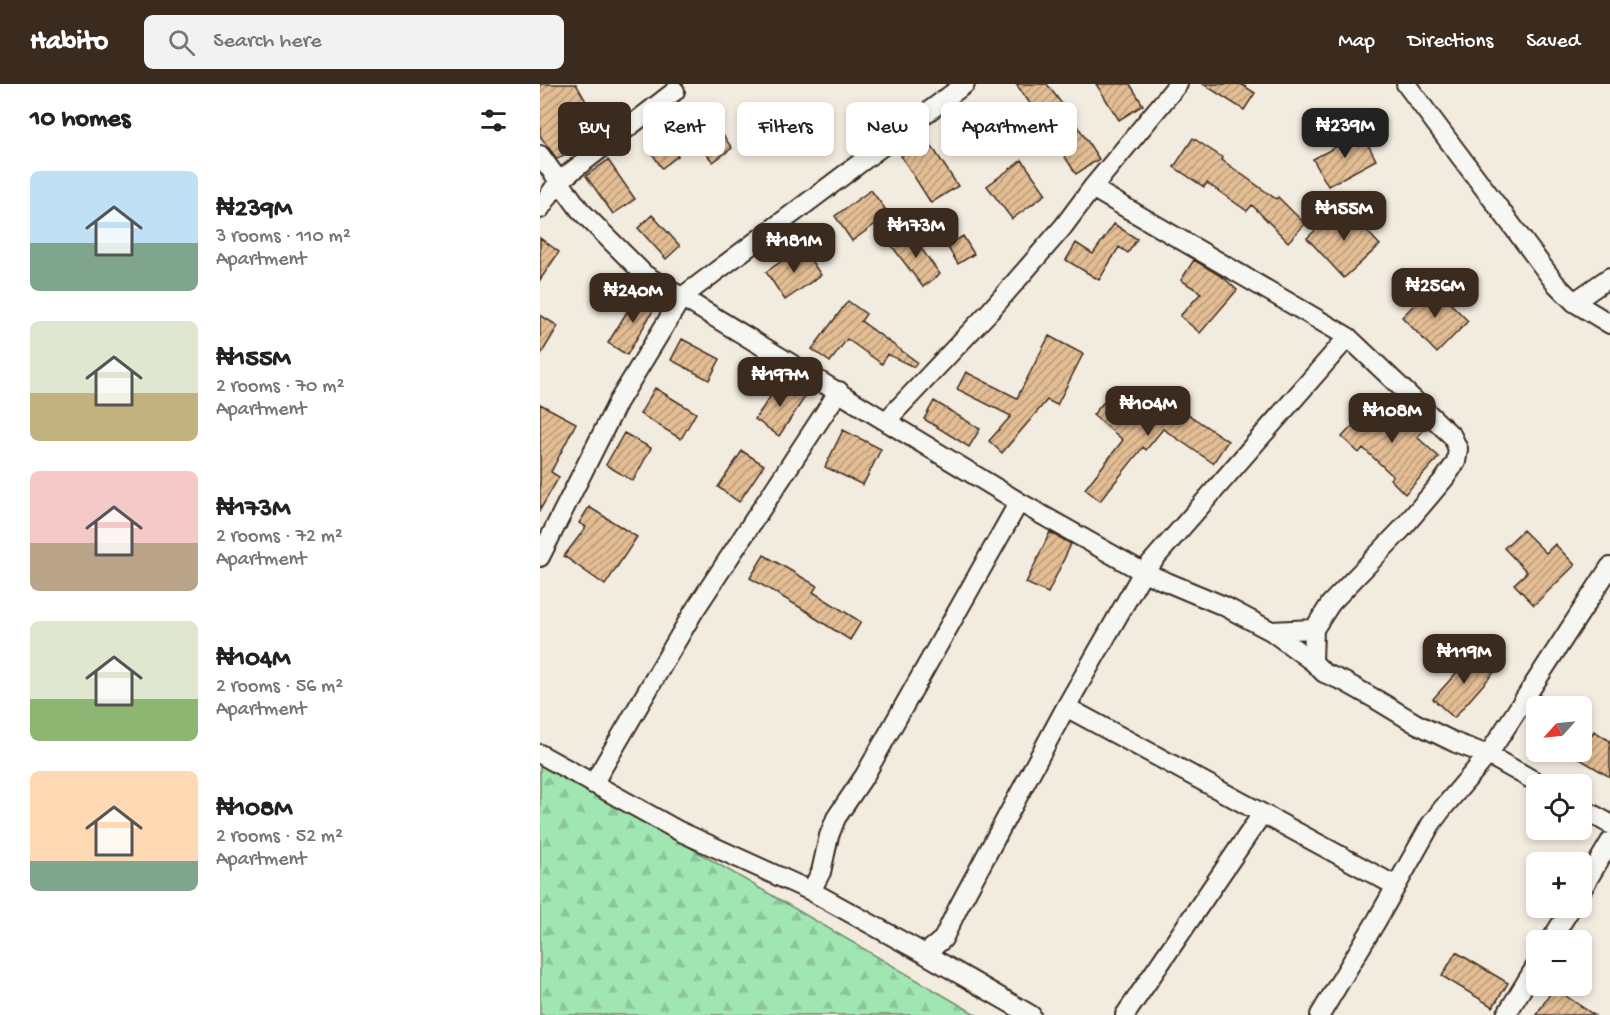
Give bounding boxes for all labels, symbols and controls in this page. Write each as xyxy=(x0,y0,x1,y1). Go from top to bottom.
search box xyxy=(144,15,564,69)
text: Habito xyxy=(30,26,108,59)
icon: search xyxy=(165,26,198,59)
text: Search here xyxy=(213,29,322,55)
text: Map xyxy=(1338,30,1375,55)
text: Directions xyxy=(1408,30,1493,55)
text: Saved xyxy=(1526,30,1580,55)
chip: Buy xyxy=(558,102,631,156)
chip: Rent xyxy=(643,102,725,156)
chip: Filters xyxy=(737,102,834,156)
chip: New xyxy=(846,102,929,156)
chip: Apartment xyxy=(941,102,1077,156)
icon: filters xyxy=(477,104,510,137)
text: 10 homes xyxy=(30,105,130,136)
pin: ₦239M xyxy=(1303,108,1387,159)
text: ₦239M xyxy=(1316,116,1374,139)
pin: ₦155M xyxy=(1302,191,1386,242)
icon: home xyxy=(78,195,150,267)
text: ₦239M xyxy=(216,195,292,226)
text: ₦155M xyxy=(1315,199,1373,222)
pin: ₦173M xyxy=(874,208,958,259)
text: ₦173M xyxy=(887,216,945,239)
pin: ₦181M xyxy=(752,223,836,274)
text: 3 rooms · 110 m² xyxy=(216,226,351,249)
text: ₦181M xyxy=(766,231,822,254)
text: Apartment xyxy=(216,249,306,272)
pin: ₦256M xyxy=(1393,268,1477,319)
pin: ₦240M xyxy=(591,273,675,324)
text: ₦256M xyxy=(1406,276,1464,299)
text: ₦240M xyxy=(604,281,662,304)
icon: home xyxy=(78,345,150,417)
text: ₦155M xyxy=(216,345,291,376)
pin: ₦197M xyxy=(738,357,822,408)
text: ₦197M xyxy=(752,365,808,388)
text: 2 rooms · 70 m² xyxy=(216,376,344,399)
pin: ₦104M xyxy=(1106,386,1190,437)
pin: ₦108M xyxy=(1350,393,1434,444)
text: ₦104M xyxy=(1119,394,1177,417)
text: Apartment xyxy=(216,399,306,422)
text: ₦108M xyxy=(1363,401,1421,424)
icon: home xyxy=(78,495,150,567)
text: ₦173M xyxy=(216,495,290,526)
text: 2 rooms · 72 m² xyxy=(216,526,343,549)
text: Apartment xyxy=(216,549,306,572)
pin: ₦119M xyxy=(1422,634,1506,685)
text: ₦119M xyxy=(1437,642,1491,665)
icon: home xyxy=(78,645,150,717)
text: ₦104M xyxy=(216,645,290,676)
text: 2 rooms · 56 m² xyxy=(216,676,343,699)
north arrow xyxy=(1526,696,1592,762)
map controls xyxy=(1526,696,1592,996)
text: Apartment xyxy=(216,699,306,722)
button: locate xyxy=(1526,774,1592,840)
icon: home xyxy=(78,795,150,867)
text: ₦108M xyxy=(216,795,292,826)
text: 2 rooms · 52 m² xyxy=(216,826,343,849)
text: Apartment xyxy=(216,849,306,872)
button: + xyxy=(1526,852,1592,918)
button: − xyxy=(1526,930,1592,996)

